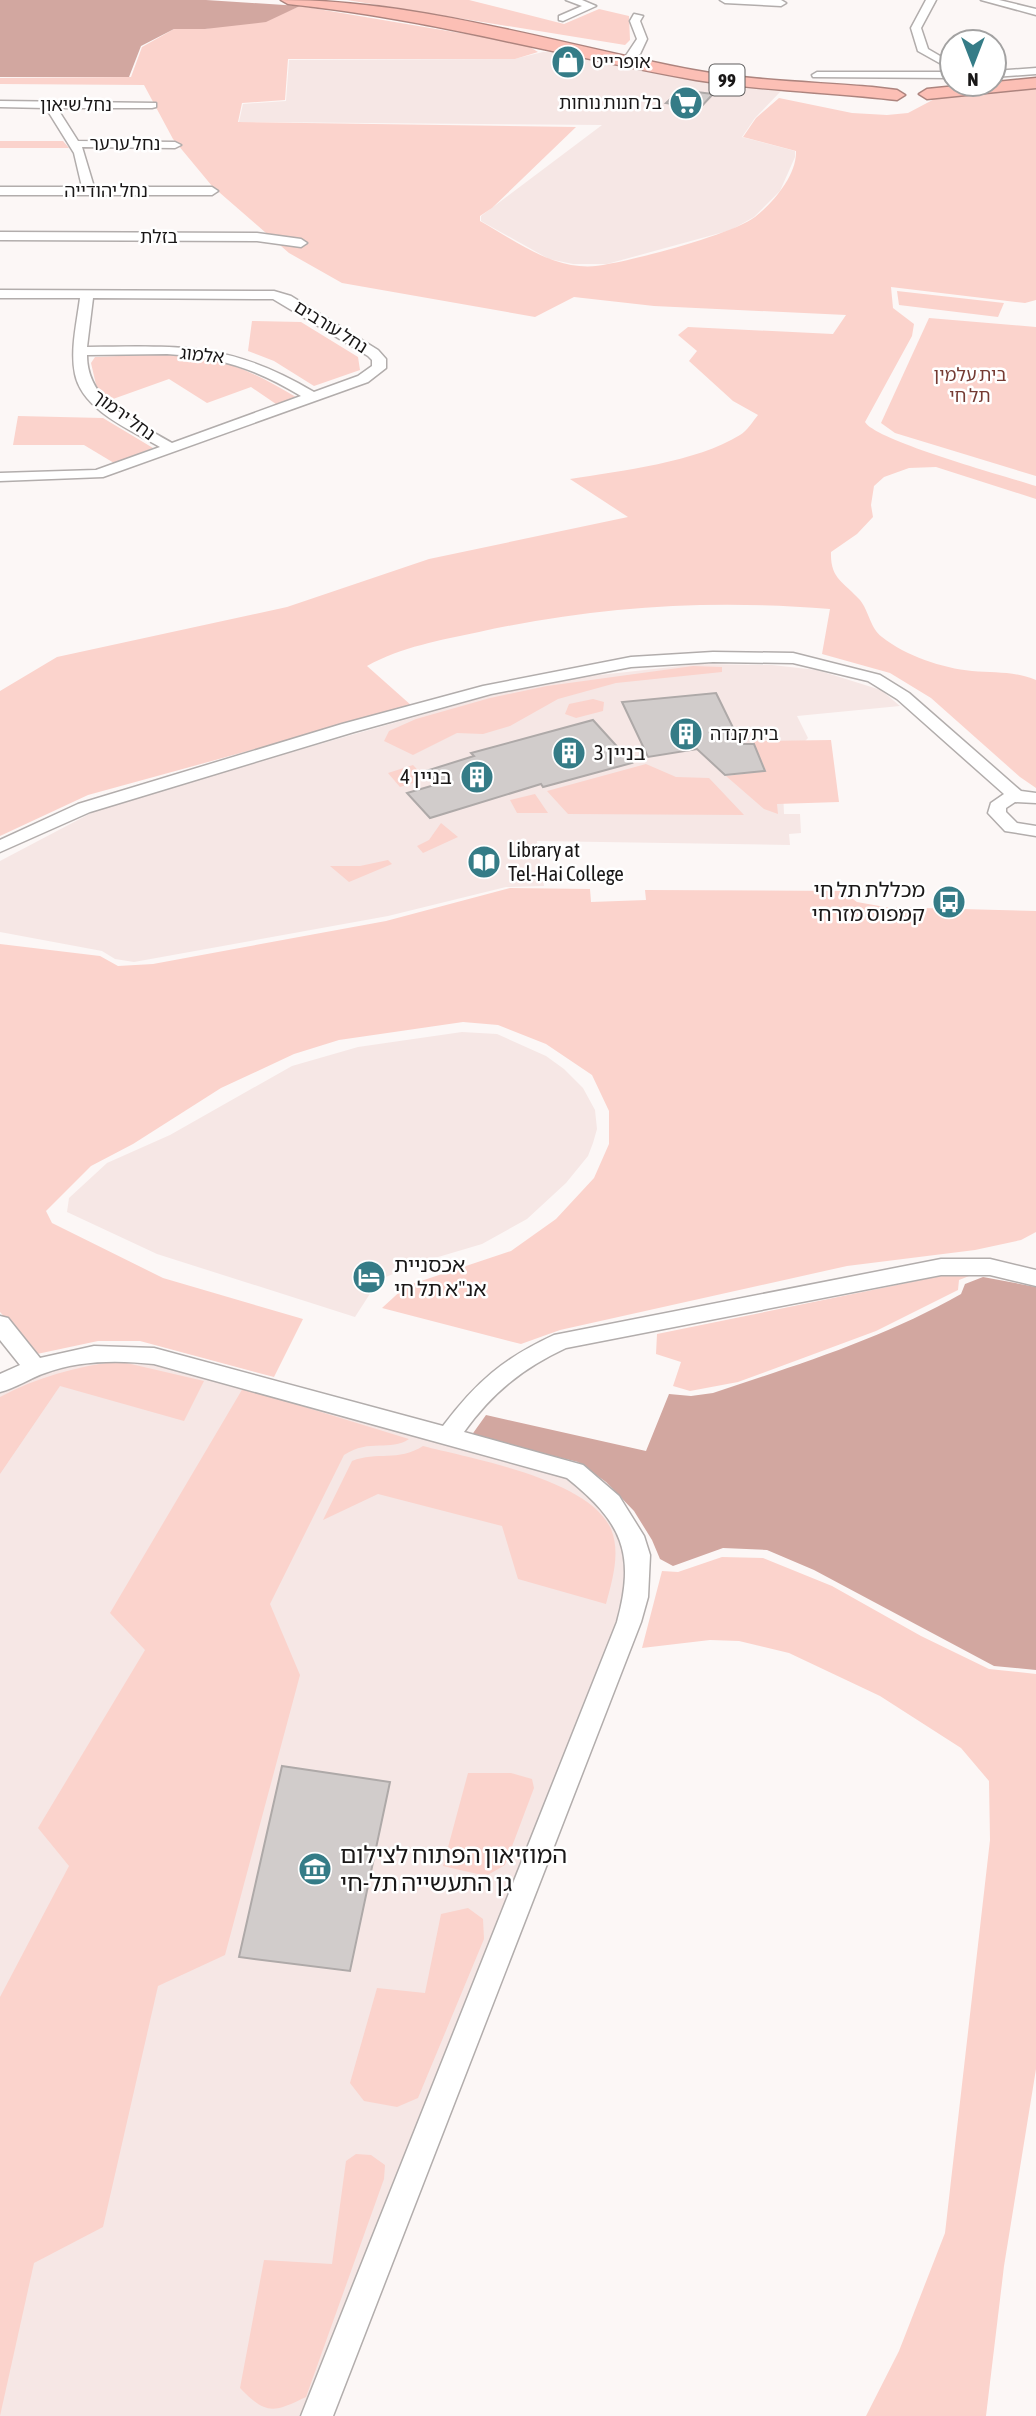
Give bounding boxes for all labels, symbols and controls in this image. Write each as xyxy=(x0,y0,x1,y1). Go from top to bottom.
north arrow xyxy=(938,28,1008,98)
shop icon: אופרייט xyxy=(549,43,587,81)
place label: אופרייט xyxy=(592,51,651,72)
road number: 99 xyxy=(710,64,744,96)
text: N xyxy=(967,69,979,91)
supermarket icon: בל חנות נוחות xyxy=(667,84,705,122)
place label: בל חנות נוחות xyxy=(559,92,662,113)
street label: נחל שיאון xyxy=(40,94,112,115)
street label: נחל ערער xyxy=(90,133,160,154)
street label: נחל יהודייה xyxy=(64,180,148,201)
street label: בזלת xyxy=(140,226,178,247)
street label: נחל עורבים xyxy=(291,296,372,357)
street label: אלמוג xyxy=(179,342,225,367)
park label: בית עלמין תל חי xyxy=(933,364,1007,406)
street label: נחל ירמוך xyxy=(89,385,160,444)
building icon: בית קנדה xyxy=(667,715,705,753)
place label: בית קנדה xyxy=(710,723,779,744)
building icon: בניין 3 xyxy=(550,734,588,772)
place label: בניין 3 xyxy=(594,740,646,764)
building icon: בניין 4 xyxy=(458,758,496,796)
place label: בניין 4 xyxy=(400,764,452,788)
place label: Library at Tel-Hai College xyxy=(508,837,624,885)
library icon: Library at Tel-Hai College xyxy=(465,843,503,881)
place label: מכללת תל חי קמפוס מזרחי xyxy=(812,877,925,925)
bus stop icon: מכללת תל חי קמפוס מזרחי xyxy=(930,883,968,921)
place label: אכסניית אנ"א תל חי xyxy=(394,1252,486,1300)
hotel icon: אכסניית אנ"א תל חי xyxy=(350,1258,388,1296)
place label: המוזיאון הפתוח לצילום גן התעשייה תל-חי xyxy=(340,1841,567,1896)
museum icon: המוזיאון הפתוח לצילום גן התעשייה תל-חי xyxy=(296,1850,334,1888)

